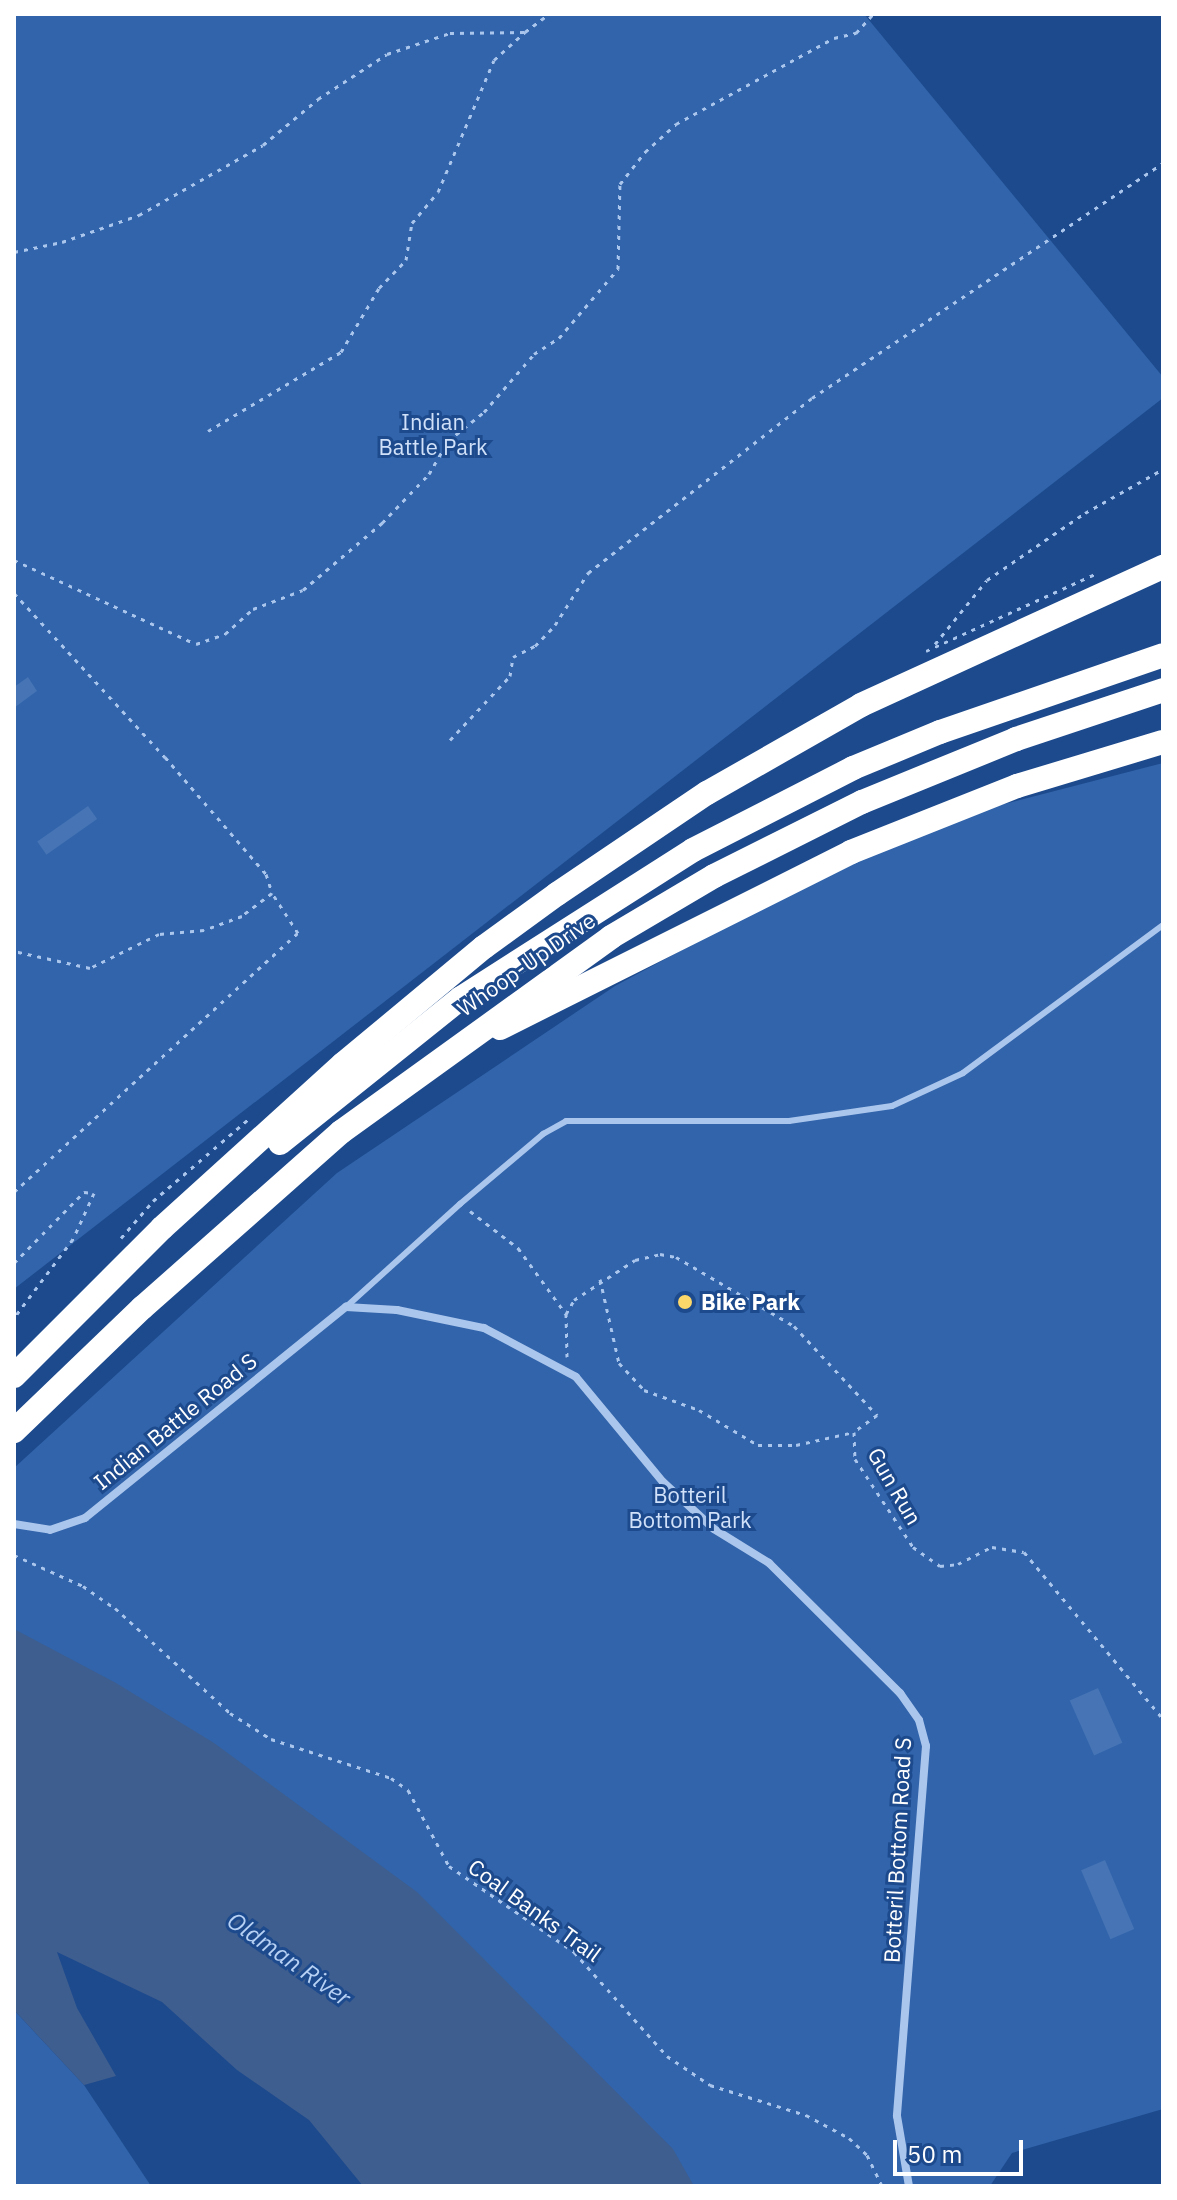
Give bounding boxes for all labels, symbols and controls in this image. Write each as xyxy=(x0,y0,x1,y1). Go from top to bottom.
park label: Indian Battle Park xyxy=(378,408,488,460)
street label: Whoop-Up Drive xyxy=(452,907,600,1021)
place label: Bike Park xyxy=(701,1289,800,1315)
marker: Bike Park xyxy=(676,1293,694,1311)
street label: Indian Battle Road S xyxy=(88,1347,262,1495)
street label: Gun Run xyxy=(862,1443,928,1529)
park label: Botteril Bottom Park xyxy=(628,1481,752,1532)
street label: Botteril Bottom Road S xyxy=(878,1737,916,1963)
street label: Coal Banks Trail xyxy=(463,1853,607,1967)
water label: Oldman River xyxy=(222,1906,356,2012)
scale bar xyxy=(897,2124,1027,2174)
text: 50 m xyxy=(907,2138,962,2170)

